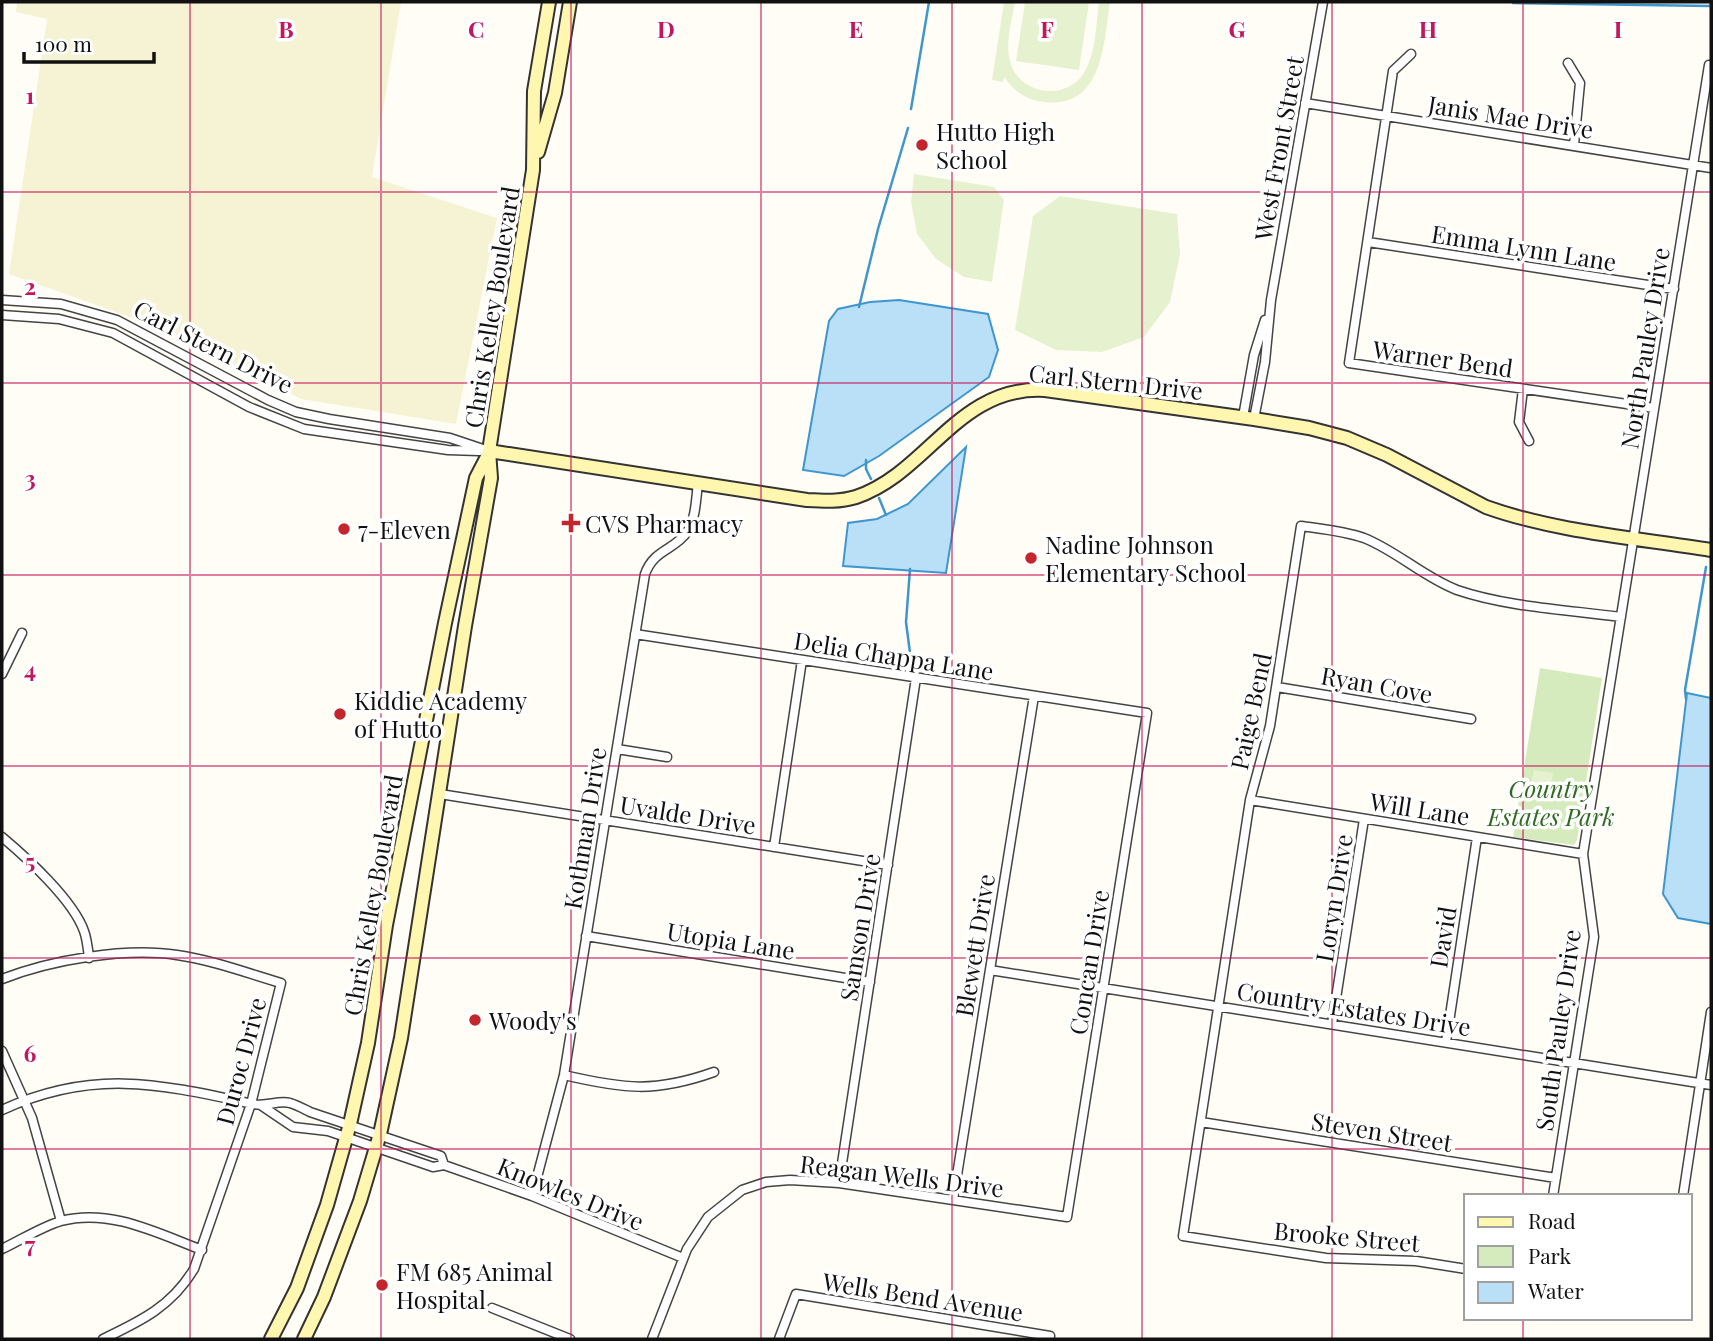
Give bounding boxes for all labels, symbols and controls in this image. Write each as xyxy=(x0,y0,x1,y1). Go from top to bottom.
text: B xyxy=(278,13,294,44)
text: C xyxy=(468,13,484,44)
text: D xyxy=(657,13,675,44)
text: E xyxy=(849,13,863,44)
text: F xyxy=(1040,13,1054,44)
text: G xyxy=(1229,13,1246,44)
text: H xyxy=(1419,13,1437,44)
text: I xyxy=(1614,13,1622,44)
scale bar xyxy=(24,21,154,65)
text: 100 m xyxy=(35,29,92,57)
street label: West Front Street xyxy=(1246,53,1310,244)
text: 1 xyxy=(26,79,35,110)
street label: Janis Mae Drive xyxy=(1425,87,1596,145)
place label: Hutto High School xyxy=(936,115,1055,175)
marker: Hutto High School xyxy=(914,137,930,153)
street label: Chris Kelley Boulevard xyxy=(456,184,526,430)
street label: Emma Lynn Lane xyxy=(1429,217,1619,277)
street label: North Pauley Drive xyxy=(1612,245,1676,451)
text: 2 xyxy=(24,270,36,301)
street label: Carl Stern Drive xyxy=(129,292,299,400)
street label: Warner Bend xyxy=(1370,332,1515,384)
street label: Carl Stern Drive xyxy=(1027,356,1205,406)
text: 3 xyxy=(24,462,36,493)
place label: CVS Pharmacy xyxy=(585,507,743,539)
place label: 7-Eleven xyxy=(358,513,451,545)
marker: CVS Pharmacy xyxy=(563,515,579,531)
marker: 7-Eleven xyxy=(336,521,352,537)
place label: Nadine Johnson Elementary School xyxy=(1045,528,1247,588)
marker: Nadine Johnson Elementary School xyxy=(1023,550,1039,566)
street label: Delia Chappa Lane xyxy=(792,623,996,687)
street label: Paige Bend xyxy=(1222,650,1278,772)
text: 4 xyxy=(24,653,36,684)
street label: Ryan Cove xyxy=(1319,658,1435,710)
place label: Kiddie Academy of Hutto xyxy=(354,684,527,744)
marker: Kiddie Academy of Hutto xyxy=(332,706,348,722)
street label: Kothman Drive xyxy=(555,745,613,911)
street label: Chris Kelley Boulevard xyxy=(335,772,409,1018)
park label: Country Estates Park xyxy=(1486,772,1615,832)
street label: Will Lane xyxy=(1367,784,1472,832)
street label: Uvalde Drive xyxy=(618,787,758,841)
street label: Loryn Drive xyxy=(1307,832,1359,964)
text: 5 xyxy=(25,845,35,876)
street label: Samson Drive xyxy=(832,851,886,1003)
street label: Blewett Drive xyxy=(947,871,1001,1019)
street label: Concan Drive xyxy=(1061,887,1115,1037)
street label: David xyxy=(1421,904,1463,970)
street label: Utopia Lane xyxy=(665,914,797,966)
street label: South Pauley Drive xyxy=(1527,927,1587,1133)
street label: Country Estates Drive xyxy=(1235,974,1473,1042)
street label: Duroc Drive xyxy=(208,994,272,1128)
place label: Woody's xyxy=(488,1004,577,1036)
marker: Woody's xyxy=(467,1012,483,1028)
text: 6 xyxy=(24,1037,37,1068)
street label: Steven Street xyxy=(1309,1104,1455,1158)
street label: Reagan Wells Drive xyxy=(798,1147,1006,1203)
street label: Knowles Drive xyxy=(493,1149,649,1237)
legend xyxy=(1464,1194,1692,1320)
text: Road xyxy=(1528,1206,1576,1234)
street label: Brooke Street xyxy=(1273,1214,1422,1258)
text: 7 xyxy=(25,1228,36,1259)
text: Park xyxy=(1528,1241,1572,1269)
place label: FM 685 Animal Hospital xyxy=(396,1255,553,1315)
street label: Wells Bend Avenue xyxy=(820,1264,1025,1328)
text: Water xyxy=(1527,1276,1584,1304)
marker: FM 685 Animal Hospital xyxy=(374,1277,390,1293)

